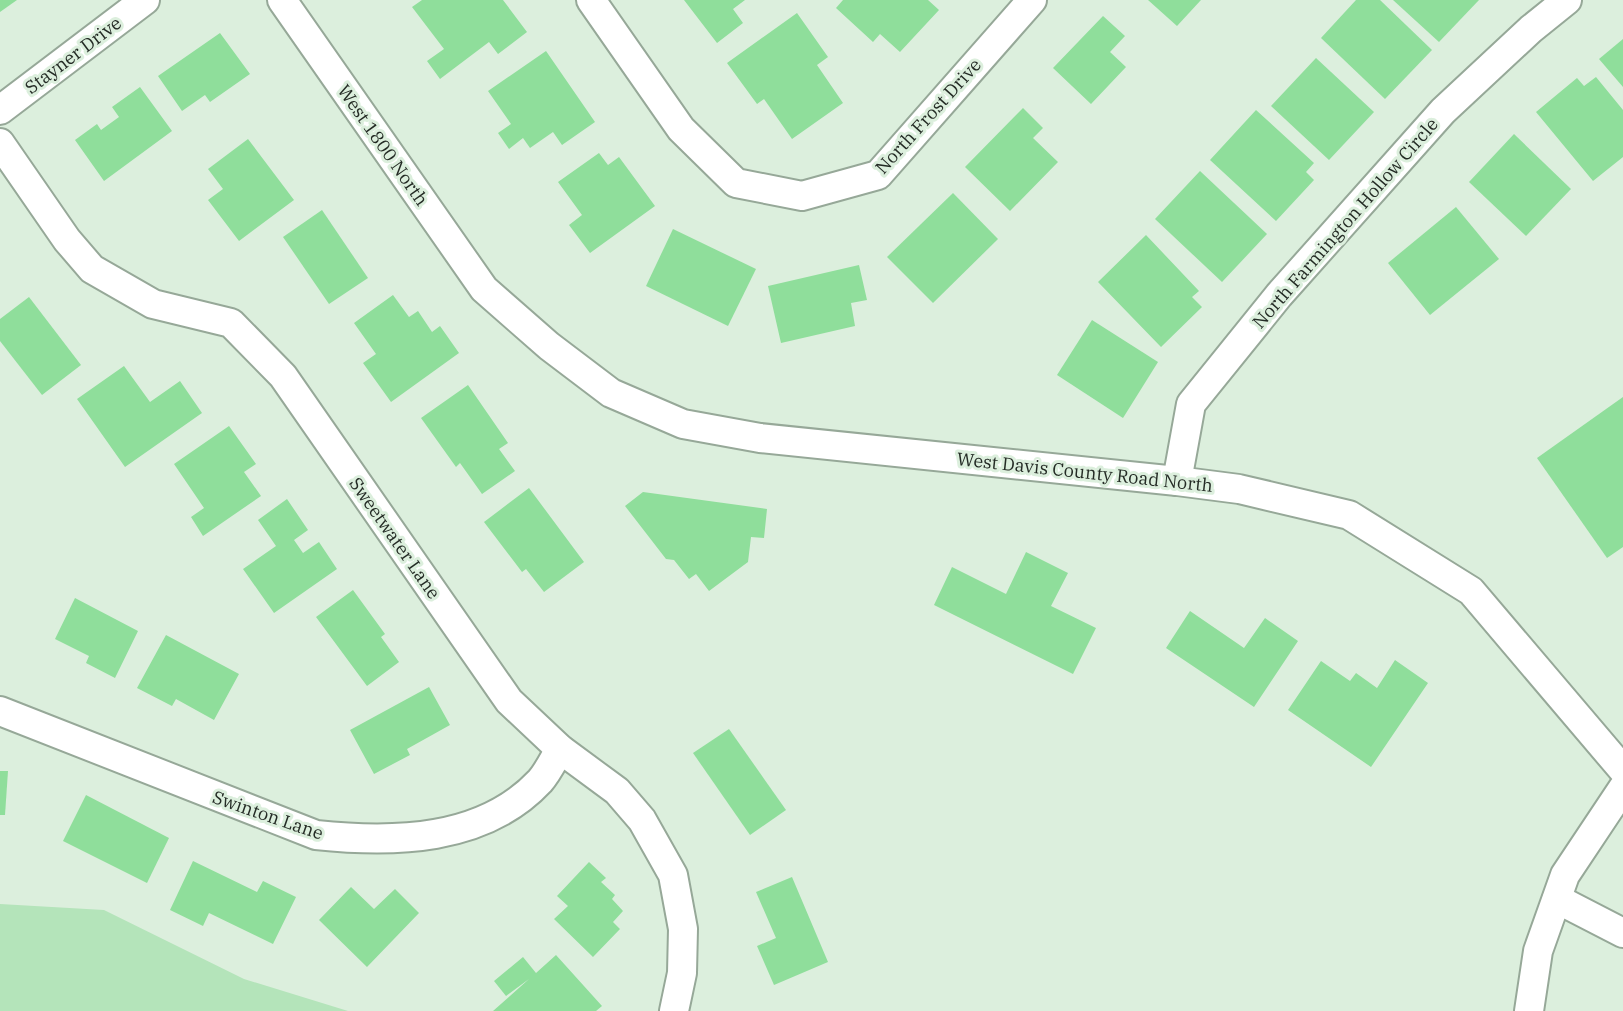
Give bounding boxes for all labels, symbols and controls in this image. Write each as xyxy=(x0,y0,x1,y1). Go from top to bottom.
street label: Stayner Drive xyxy=(20,11,126,99)
street label: North Frost Drive xyxy=(870,53,986,179)
street label: West 1800 North xyxy=(333,80,433,210)
street label: North Farmington Hollow Circle xyxy=(1247,113,1443,333)
street label: West Davis County Road North xyxy=(956,447,1214,497)
street label: Sweetwater Lane xyxy=(344,473,446,603)
street label: Swinton Lane xyxy=(210,785,326,845)

